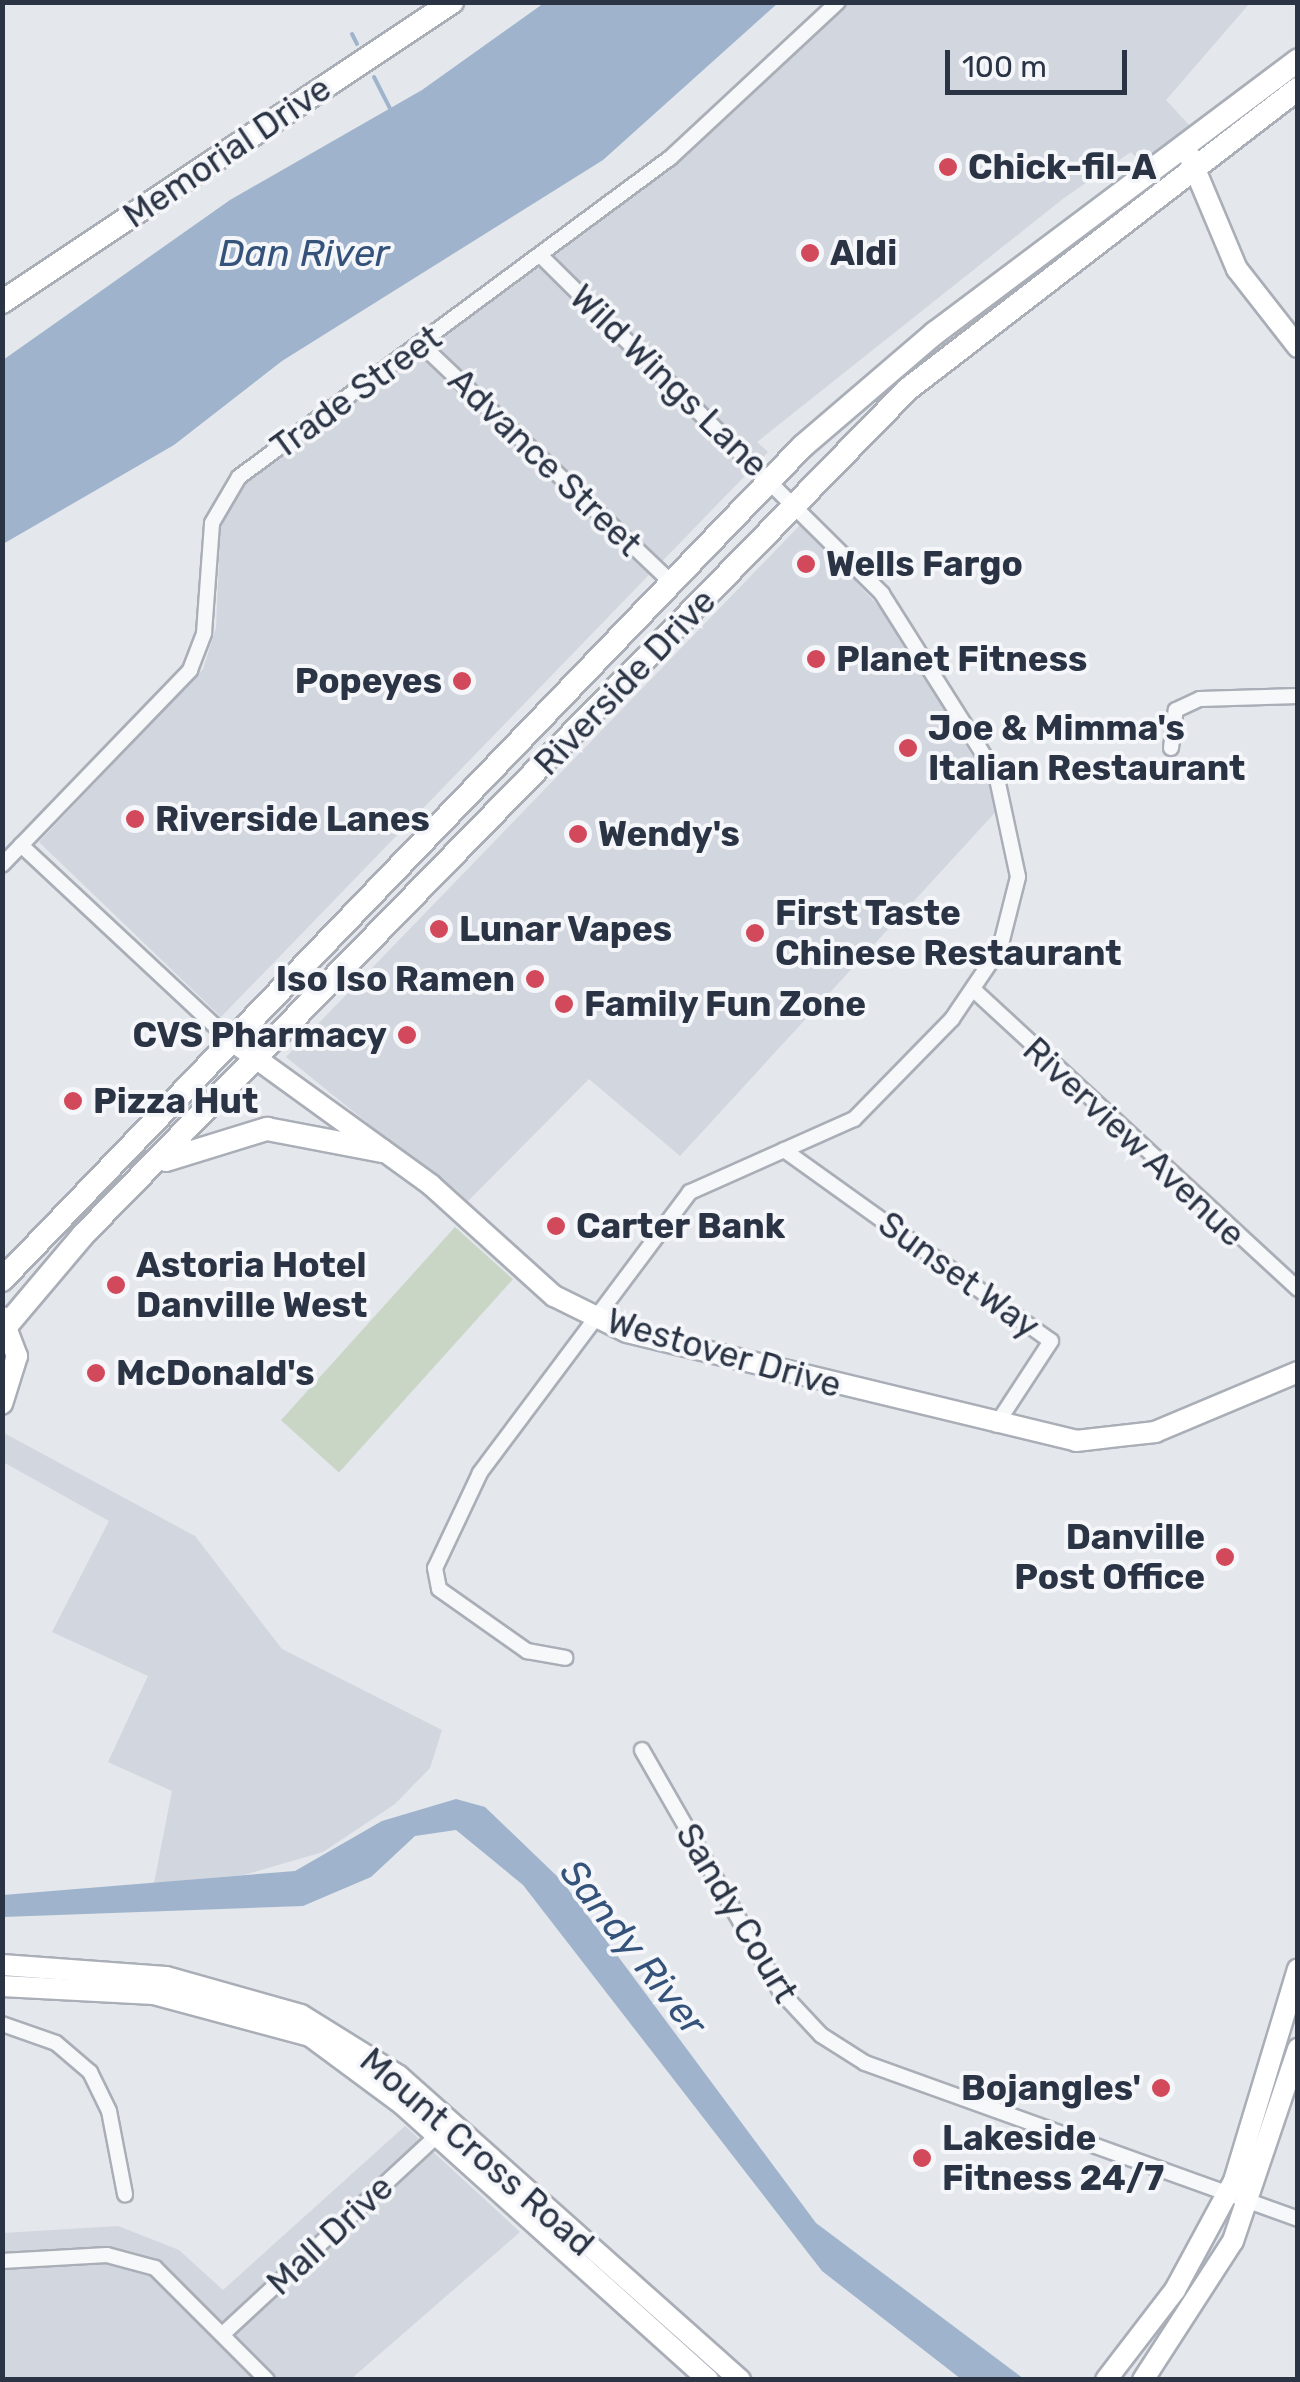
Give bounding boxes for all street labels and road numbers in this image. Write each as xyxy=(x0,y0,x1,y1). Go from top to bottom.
street label: Memorial Drive xyxy=(115,67,339,237)
street label: Wild Wings Lane xyxy=(561,276,777,486)
street label: Trade Street xyxy=(263,316,449,468)
street label: Advance Street xyxy=(440,359,650,565)
street label: Riverside Drive xyxy=(526,580,724,784)
street label: Riverview Avenue xyxy=(1014,1028,1254,1256)
street label: Sunset Way xyxy=(870,1202,1048,1348)
street label: Westover Drive xyxy=(602,1299,846,1407)
street label: Sandy Court xyxy=(667,1815,807,2011)
street label: Mount Cross Road xyxy=(352,2039,602,2265)
street label: Mall Drive xyxy=(258,2166,402,2304)

